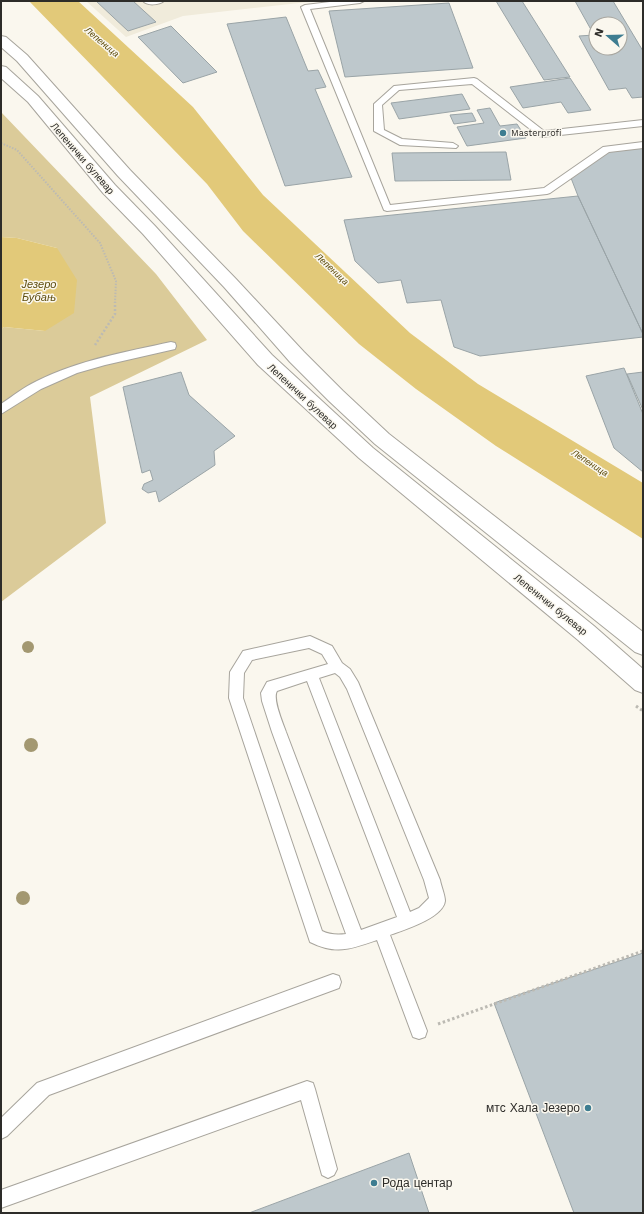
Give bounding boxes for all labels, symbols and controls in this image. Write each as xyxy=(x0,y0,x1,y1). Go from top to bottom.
north arrow xyxy=(588,16,628,56)
water label: Лепеница xyxy=(82,24,121,59)
text: N xyxy=(592,27,607,39)
street label: Лепенички булевар xyxy=(49,120,117,197)
marker: Masterprofi xyxy=(498,128,508,138)
place label: Masterprofi xyxy=(511,128,562,138)
water label: Лепеница xyxy=(313,251,351,287)
water label: Језеро Бубањ xyxy=(21,278,56,304)
street label: Лепенички булевар xyxy=(266,361,340,432)
water label: Лепеница xyxy=(569,447,610,478)
street label: Лепенички булевар xyxy=(512,572,590,638)
place label: мтс Хала Језеро xyxy=(486,1101,580,1115)
marker: мтс Хала Језеро xyxy=(583,1103,593,1113)
place label: Рода центар xyxy=(382,1176,453,1190)
marker: Рода центар xyxy=(369,1178,379,1188)

